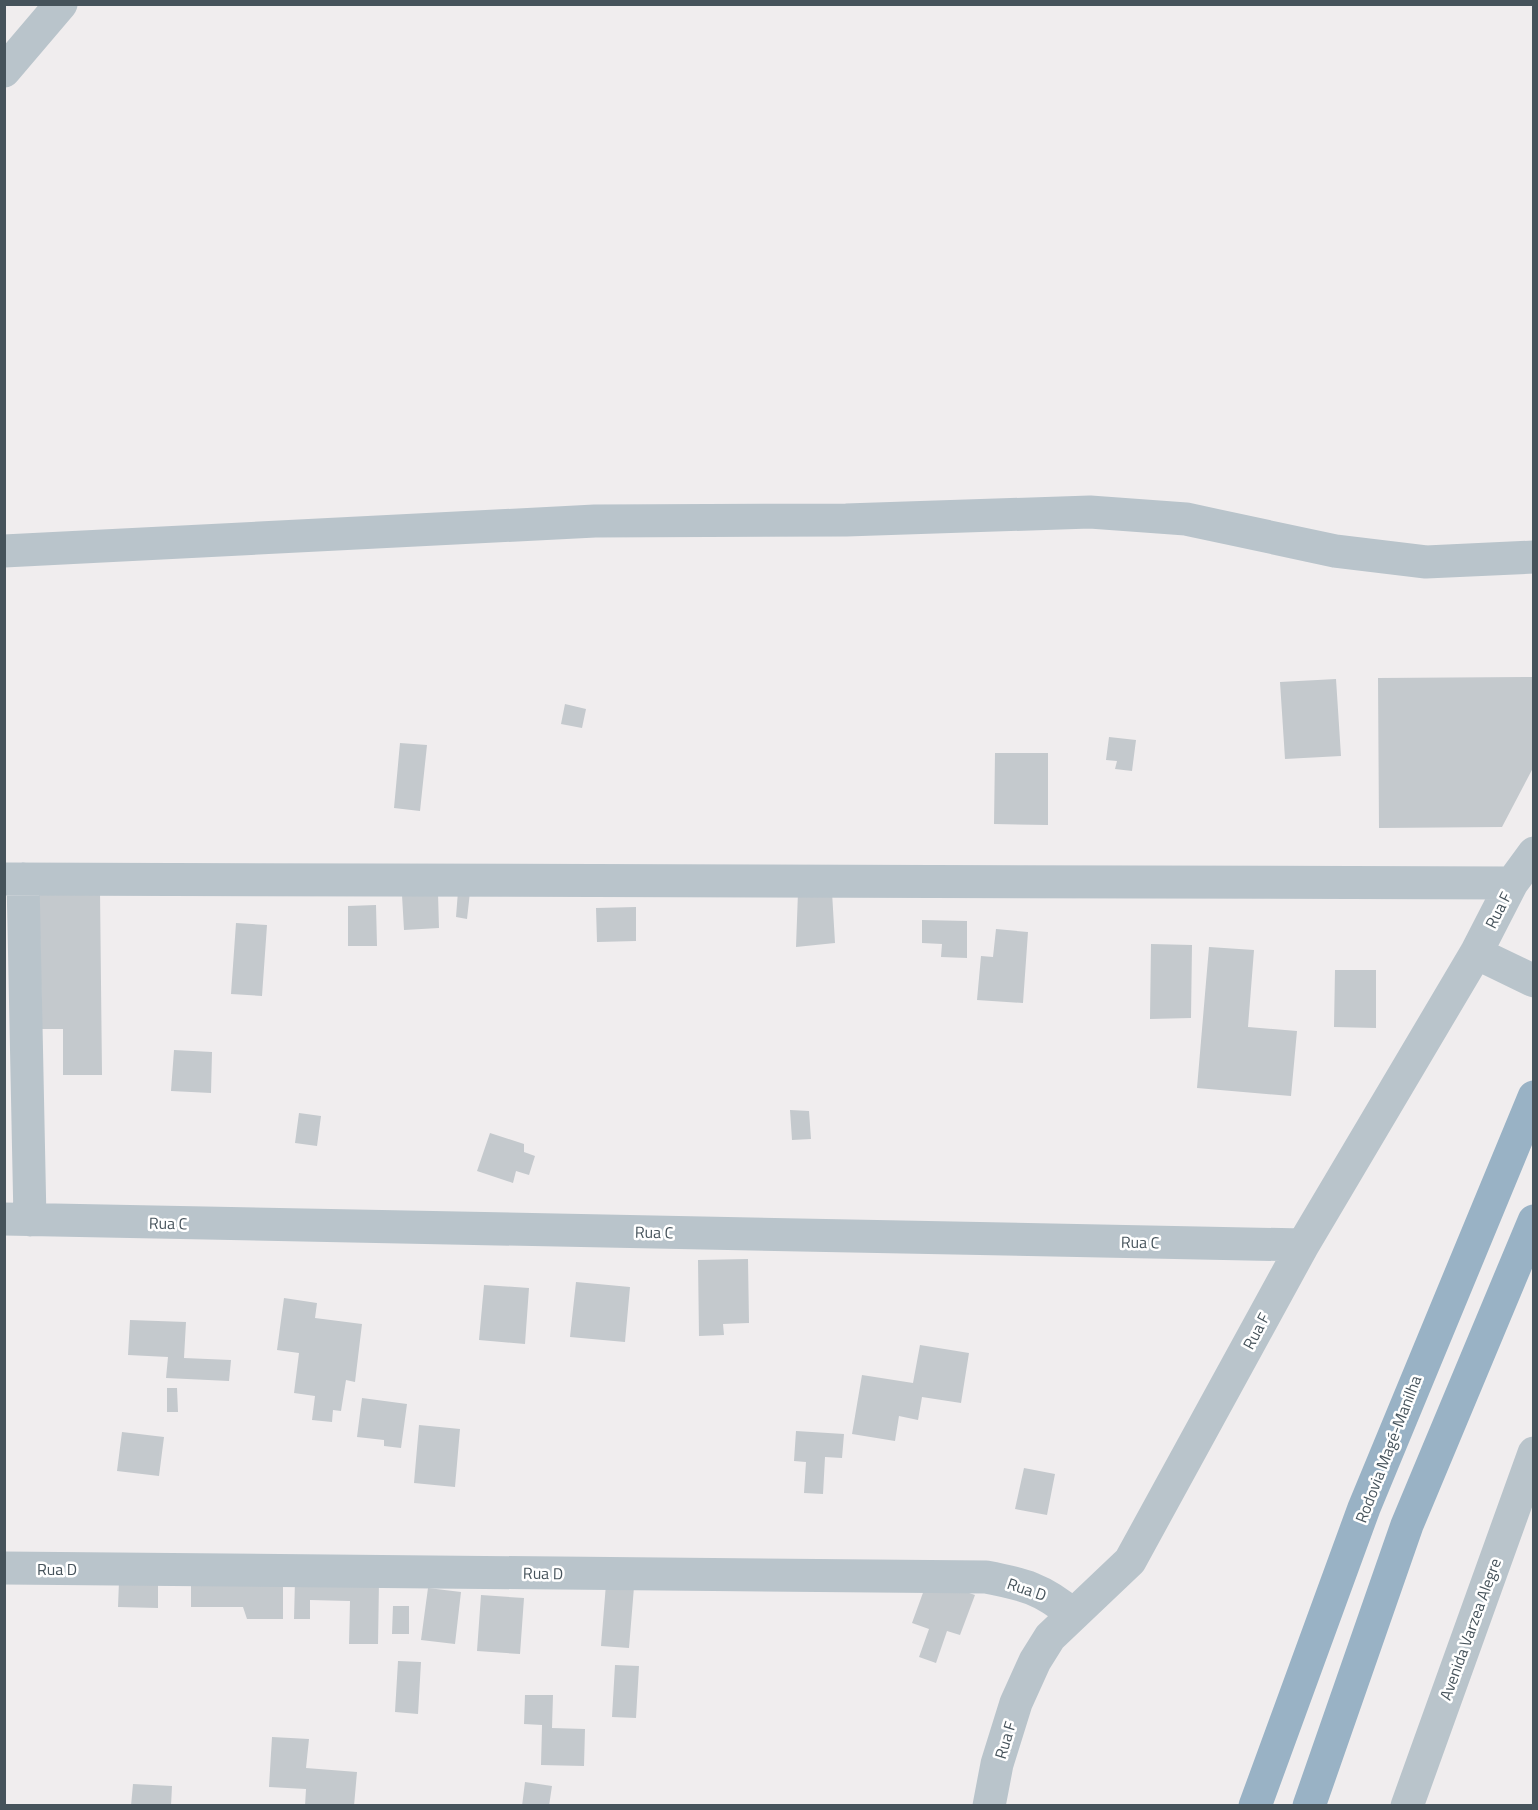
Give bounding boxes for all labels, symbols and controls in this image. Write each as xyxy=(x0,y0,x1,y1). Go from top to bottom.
street label: Rua F xyxy=(1479,888,1517,932)
street label: Rua C xyxy=(149,1211,188,1235)
street label: Rua C xyxy=(635,1220,674,1244)
street label: Rua C xyxy=(1121,1230,1160,1254)
street label: Rua F xyxy=(1236,1308,1276,1354)
street label: Rodovia Magé-Manilha xyxy=(1349,1372,1427,1526)
street label: Avenida Varzea Alegre xyxy=(1433,1555,1507,1703)
street label: Rua D xyxy=(37,1557,77,1581)
street label: Rua D xyxy=(523,1561,563,1585)
street label: Rua D xyxy=(1004,1571,1050,1607)
street label: Rua F xyxy=(988,1718,1022,1762)

